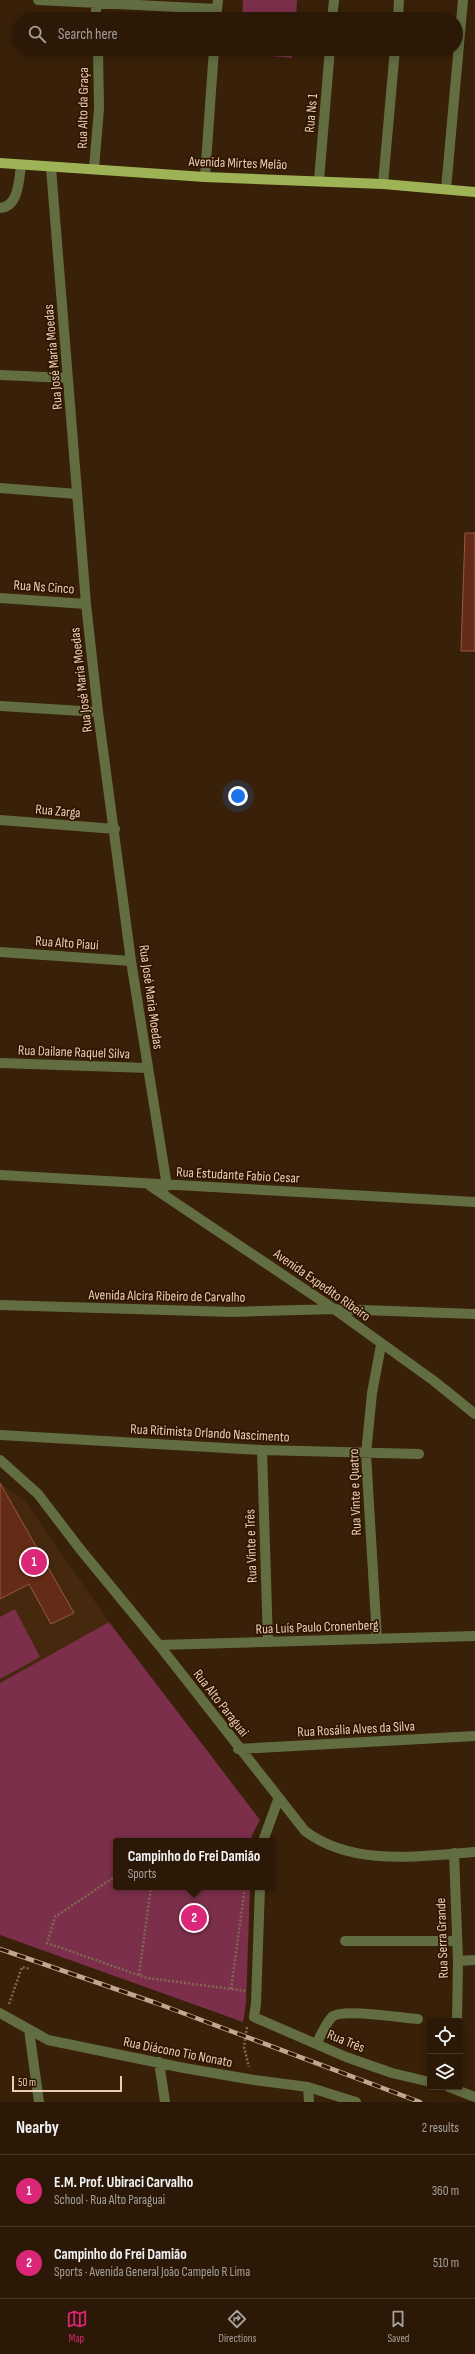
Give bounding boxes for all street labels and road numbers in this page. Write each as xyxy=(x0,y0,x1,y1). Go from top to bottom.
street label: Rua Alto da Graça xyxy=(74,67,92,149)
street label: Rua Ns 1 xyxy=(301,93,321,133)
street label: Avenida Mirtes Melão xyxy=(187,153,288,173)
street label: Rua José Maria Moedas xyxy=(40,304,66,410)
street label: Rua Ns Cinco xyxy=(13,576,75,598)
street label: Rua José Maria Moedas xyxy=(66,627,96,733)
street label: Rua Zarga xyxy=(35,801,81,821)
street label: Rua Alto Piaui xyxy=(35,932,99,954)
street label: Rua José Maria Moedas xyxy=(135,944,167,1050)
street label: Rua Dailane Raquel Silva xyxy=(18,1042,130,1062)
street label: Rua Estudante Fabio Cesar xyxy=(176,1163,300,1187)
street label: Avenida Expedito Ribeiro xyxy=(269,1245,374,1325)
street label: Avenida Alcira Ribeiro de Carvalho xyxy=(87,1286,246,1306)
street label: Rua Ritimista Orlando Nascimento xyxy=(130,1420,290,1446)
street label: Rua Vinte e Quatro xyxy=(345,1448,365,1536)
street label: Rua Vinte e Três xyxy=(241,1509,261,1583)
street label: Rua Luís Paulo Cronenberg xyxy=(255,1616,379,1638)
street label: Rua Alto Paraguai xyxy=(189,1666,253,1740)
street label: Rua Rosália Alves da Silva xyxy=(297,1717,415,1741)
street label: Rua Serra Grande xyxy=(432,1897,452,1979)
street label: Rua Três xyxy=(325,2026,367,2056)
street label: Rua Diácono Tio Nonato xyxy=(122,2033,234,2071)

